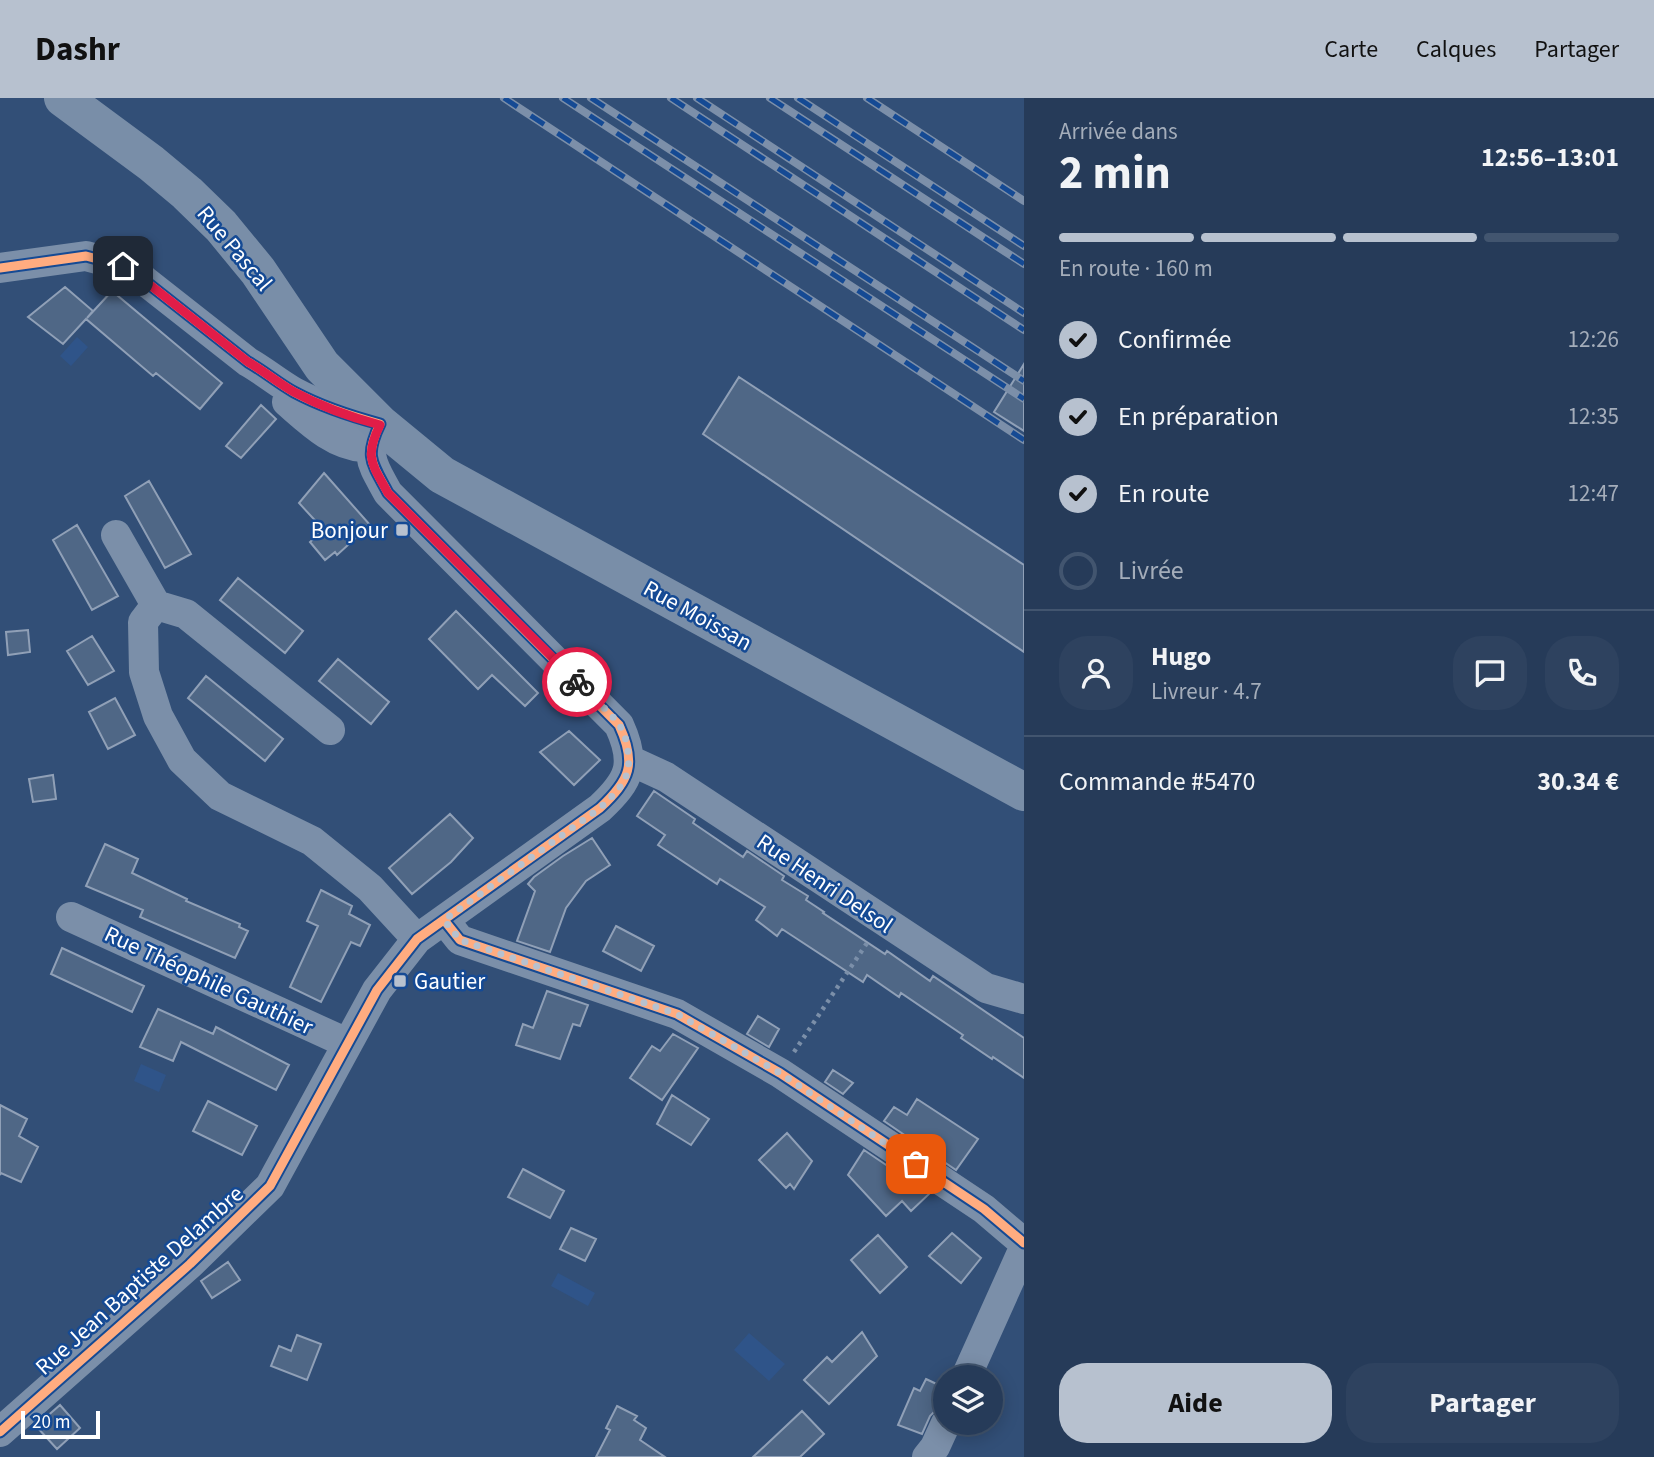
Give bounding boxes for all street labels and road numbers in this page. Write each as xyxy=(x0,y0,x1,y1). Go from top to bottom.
street label: Rue Pascal xyxy=(189,198,280,298)
street label: Rue Moissan xyxy=(637,572,758,659)
street label: Rue Henri Delsol xyxy=(750,825,900,941)
street label: Rue Théophile Gauthier xyxy=(99,918,319,1044)
street label: Rue Jean Baptiste Delambre xyxy=(28,1178,251,1383)

